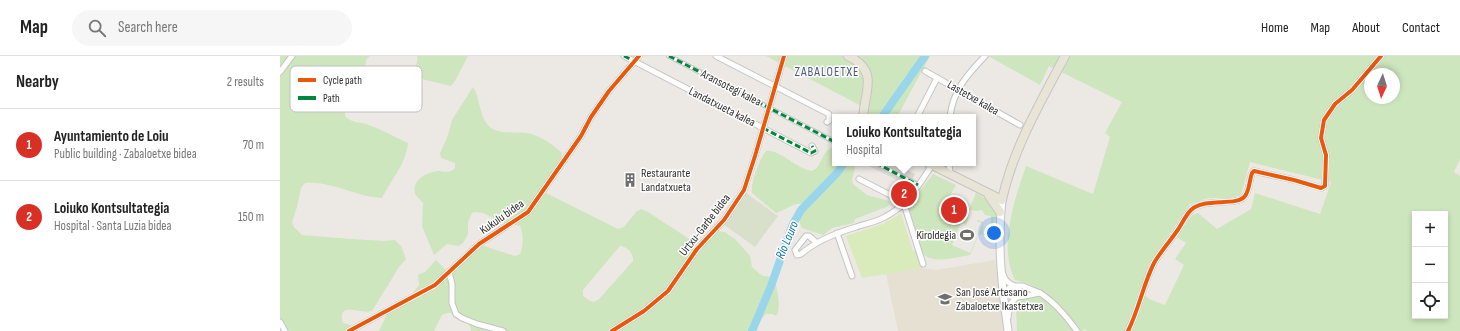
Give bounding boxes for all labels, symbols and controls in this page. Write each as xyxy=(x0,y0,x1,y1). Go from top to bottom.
search box xyxy=(72,10,352,46)
text: Map xyxy=(20,16,48,39)
icon: search xyxy=(86,17,108,39)
text: Search here xyxy=(118,18,178,37)
text: Home xyxy=(1261,19,1289,36)
text: Map xyxy=(1311,19,1330,36)
text: About xyxy=(1352,19,1380,36)
text: Contact xyxy=(1402,19,1440,36)
district label: ZABALOETXE xyxy=(795,64,859,80)
legend xyxy=(290,66,422,112)
street label: Aransotegi kalea xyxy=(697,66,764,110)
north arrow xyxy=(1364,68,1400,104)
text: Nearby xyxy=(16,72,59,92)
text: 2 results xyxy=(227,74,264,90)
text: Cycle path xyxy=(323,74,362,87)
street label: Lastetxe kalea xyxy=(944,77,1002,119)
street label: Landatxueta kalea xyxy=(686,84,758,130)
text: Path xyxy=(323,92,340,105)
popup xyxy=(832,114,976,166)
text: Loiuko Kontsultategia xyxy=(846,123,962,142)
text: Ayuntamiento de Loiu xyxy=(54,127,169,146)
text: 1 xyxy=(26,137,32,153)
text: 70 m xyxy=(243,137,264,153)
text: Hospital xyxy=(846,142,882,158)
text: Public building · Zabaloetxe bidea xyxy=(54,146,197,162)
place label: Restaurante Landatxueta xyxy=(641,166,691,195)
building icon: Restaurante Landatxueta xyxy=(622,172,638,188)
pin: 2 xyxy=(891,179,917,209)
street label: Urtxu-Garbe bidea xyxy=(676,191,734,259)
pin: 1 xyxy=(941,195,967,225)
street label: Kukulu bidea xyxy=(477,196,527,238)
text: Loiuko Kontsultategia xyxy=(54,199,169,218)
text: 2 xyxy=(26,209,32,225)
text: 150 m xyxy=(238,209,264,225)
map controls xyxy=(1412,211,1448,319)
button: + xyxy=(1412,211,1448,247)
text: Hospital · Santa Luzia bidea xyxy=(54,218,172,234)
water label: Río Lauro xyxy=(772,218,802,261)
your location xyxy=(984,223,1004,243)
sports icon: Kiroldegia xyxy=(959,227,975,243)
place label: Kiroldegia xyxy=(916,228,956,243)
button: − xyxy=(1412,247,1448,283)
button: locate xyxy=(1412,283,1448,319)
place label: San José Artesano Zabaloetxe Ikastetxea xyxy=(956,285,1044,314)
school or university icon: San José Artesano Zabaloetxe Ikastetxea xyxy=(937,291,953,307)

